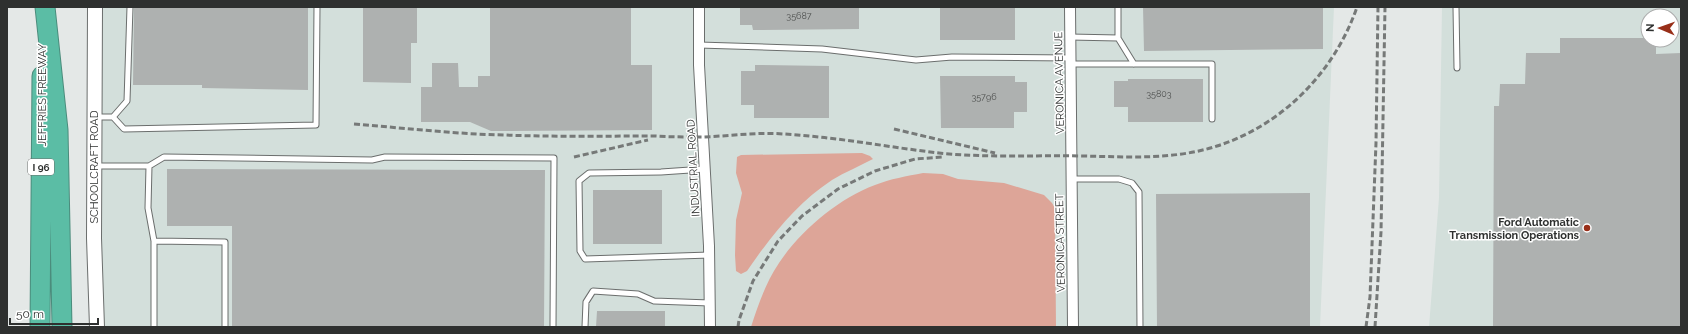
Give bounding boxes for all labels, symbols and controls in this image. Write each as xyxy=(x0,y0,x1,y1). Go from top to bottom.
north arrow xyxy=(1640,8,1680,48)
house number: 35687 xyxy=(786,11,812,21)
text: N xyxy=(1644,23,1657,32)
street label: VERONICA AVENUE xyxy=(1052,31,1067,134)
street label: JEFFRIES FREEWAY xyxy=(36,44,49,146)
house number: 35803 xyxy=(1146,89,1172,99)
house number: 35796 xyxy=(971,92,997,102)
street label: SCHOOLCRAFT ROAD xyxy=(88,110,101,224)
street label: INDUSTRIAL ROAD xyxy=(684,119,703,217)
road number: I 96 xyxy=(28,159,54,175)
street label: VERONICA STREET xyxy=(1053,193,1068,293)
place label: Ford Automatic Transmission Operations xyxy=(1449,216,1580,242)
marker: Ford Automatic Transmission Operations xyxy=(1582,223,1592,233)
scale bar xyxy=(10,300,98,326)
text: 50 m xyxy=(16,307,44,321)

